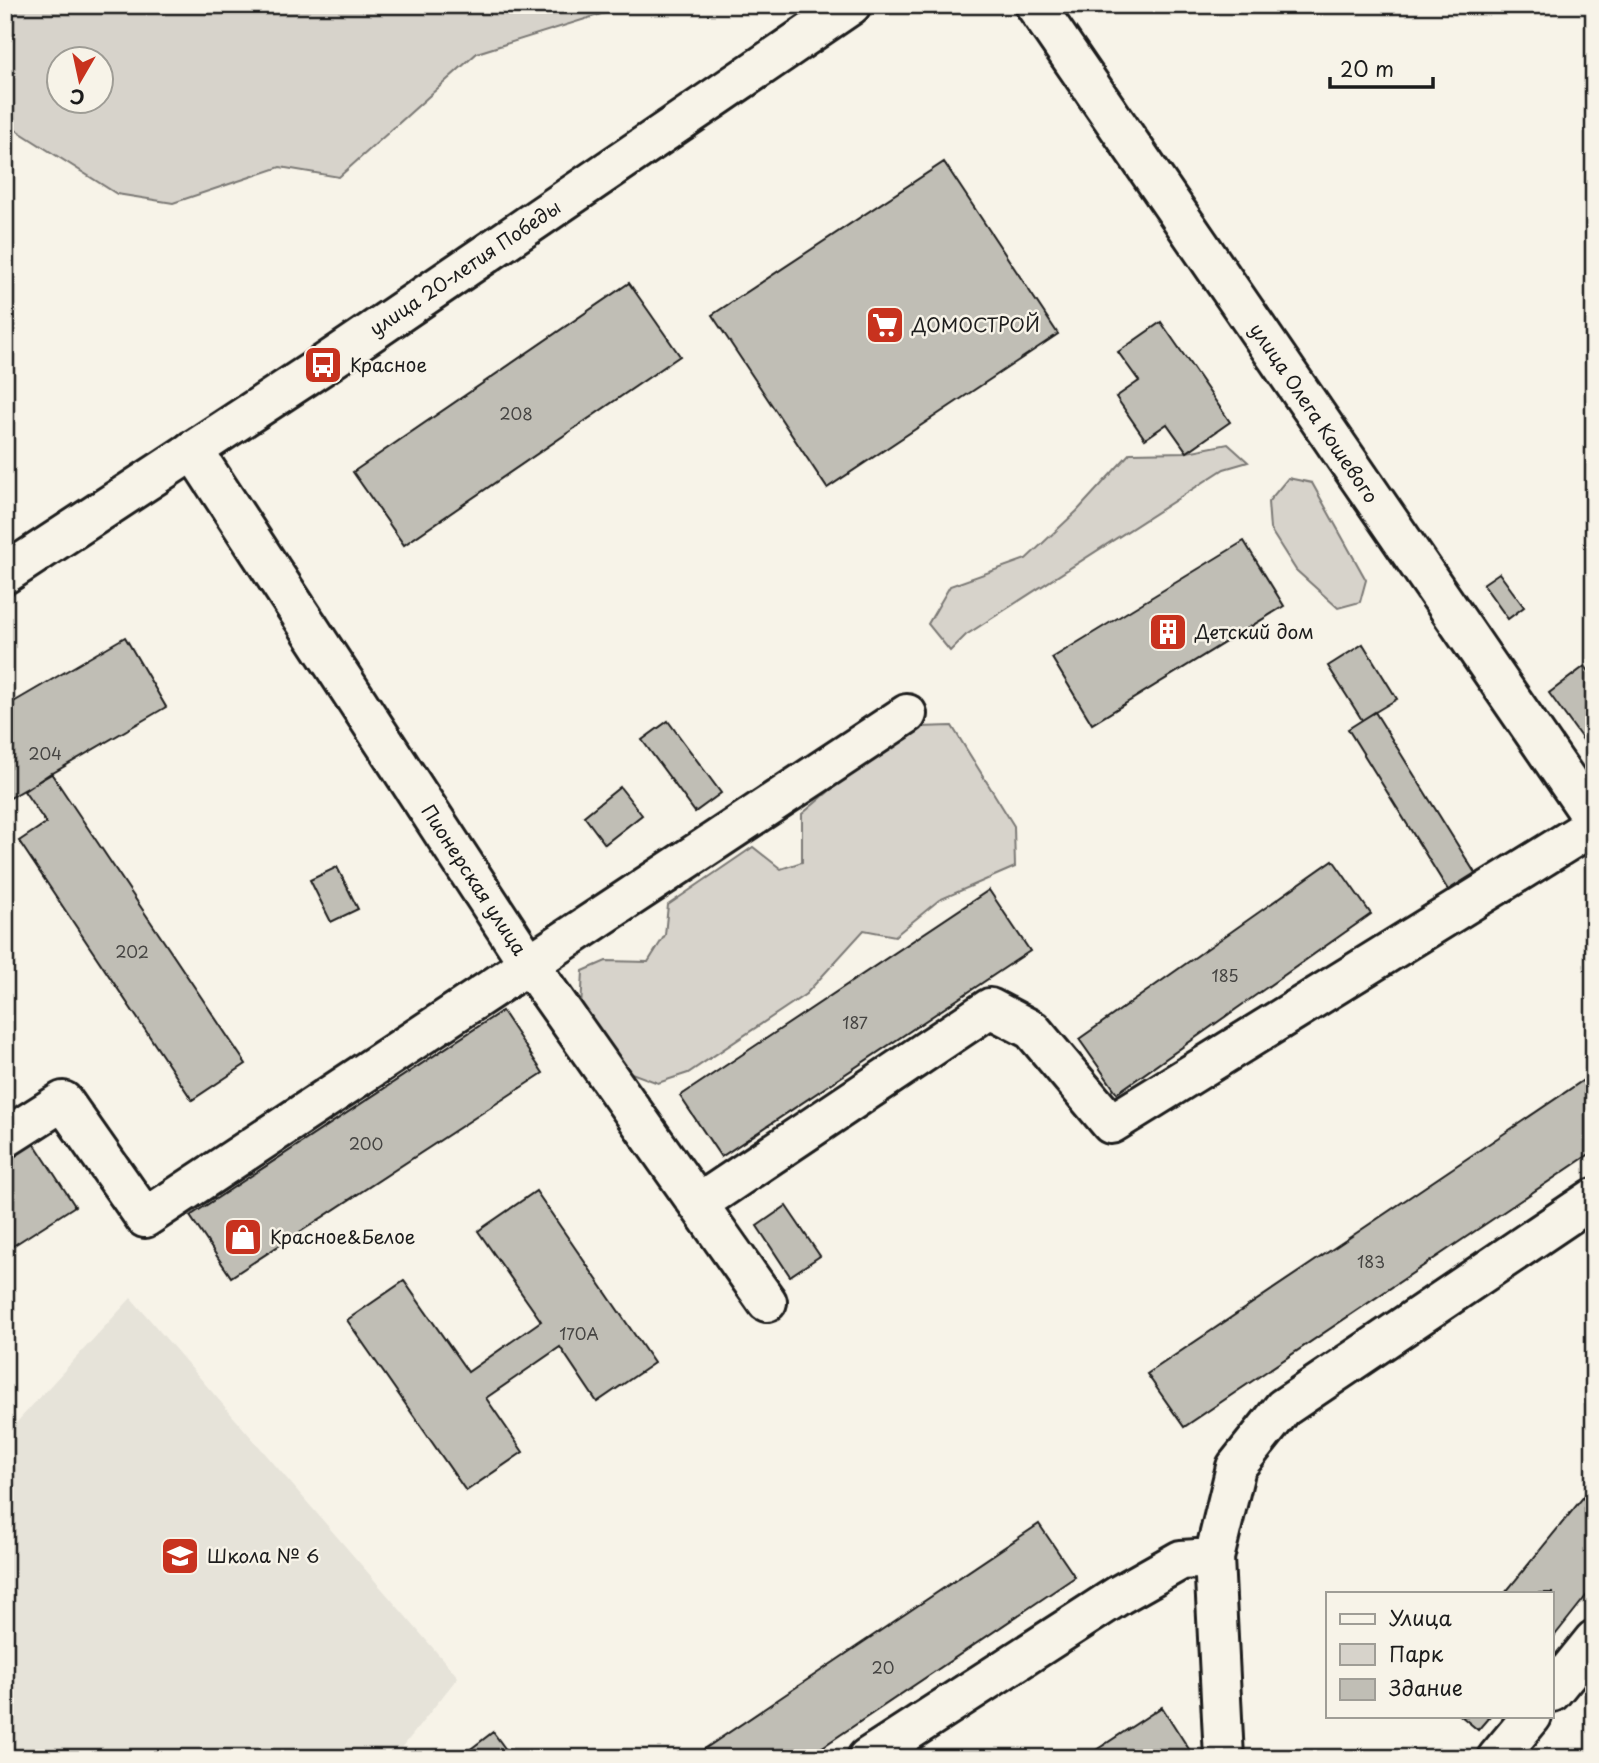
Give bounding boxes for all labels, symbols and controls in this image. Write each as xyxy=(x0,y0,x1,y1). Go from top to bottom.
north arrow xyxy=(46,46,116,116)
scale bar xyxy=(1330,46,1433,90)
text: 20 m xyxy=(1340,52,1394,84)
text: С xyxy=(68,83,86,113)
street label: улица 20-летия Победы xyxy=(363,193,566,342)
supermarket icon: ДОМОСТРОЙ xyxy=(864,304,906,346)
place label: ДОМОСТРОЙ xyxy=(911,310,1040,338)
street label: улица Олега Кошевого xyxy=(1244,317,1386,508)
bus stop icon: Красное xyxy=(302,344,344,386)
place label: Красное xyxy=(350,350,427,378)
house number: 208 xyxy=(499,401,533,425)
building icon: Детский дом xyxy=(1147,611,1189,653)
place label: Детский дом xyxy=(1194,617,1314,645)
house number: 204 xyxy=(28,741,62,765)
street label: Пионерская улица xyxy=(415,798,534,960)
house number: 202 xyxy=(115,939,149,963)
house number: 185 xyxy=(1212,963,1238,987)
house number: 187 xyxy=(842,1010,868,1034)
house number: 200 xyxy=(349,1131,383,1155)
shop icon: Красное&Белое xyxy=(222,1216,264,1258)
place label: Красное&Белое xyxy=(270,1222,415,1250)
house number: 183 xyxy=(1357,1249,1385,1273)
house number: 170А xyxy=(559,1321,599,1345)
school or university icon: Школа № 6 xyxy=(159,1535,201,1577)
place label: Школа № 6 xyxy=(207,1541,319,1569)
legend xyxy=(1326,1592,1554,1718)
text: Улица xyxy=(1389,1601,1452,1633)
text: Парк xyxy=(1389,1637,1444,1669)
house number: 20 xyxy=(872,1655,894,1679)
text: Здание xyxy=(1389,1671,1463,1703)

